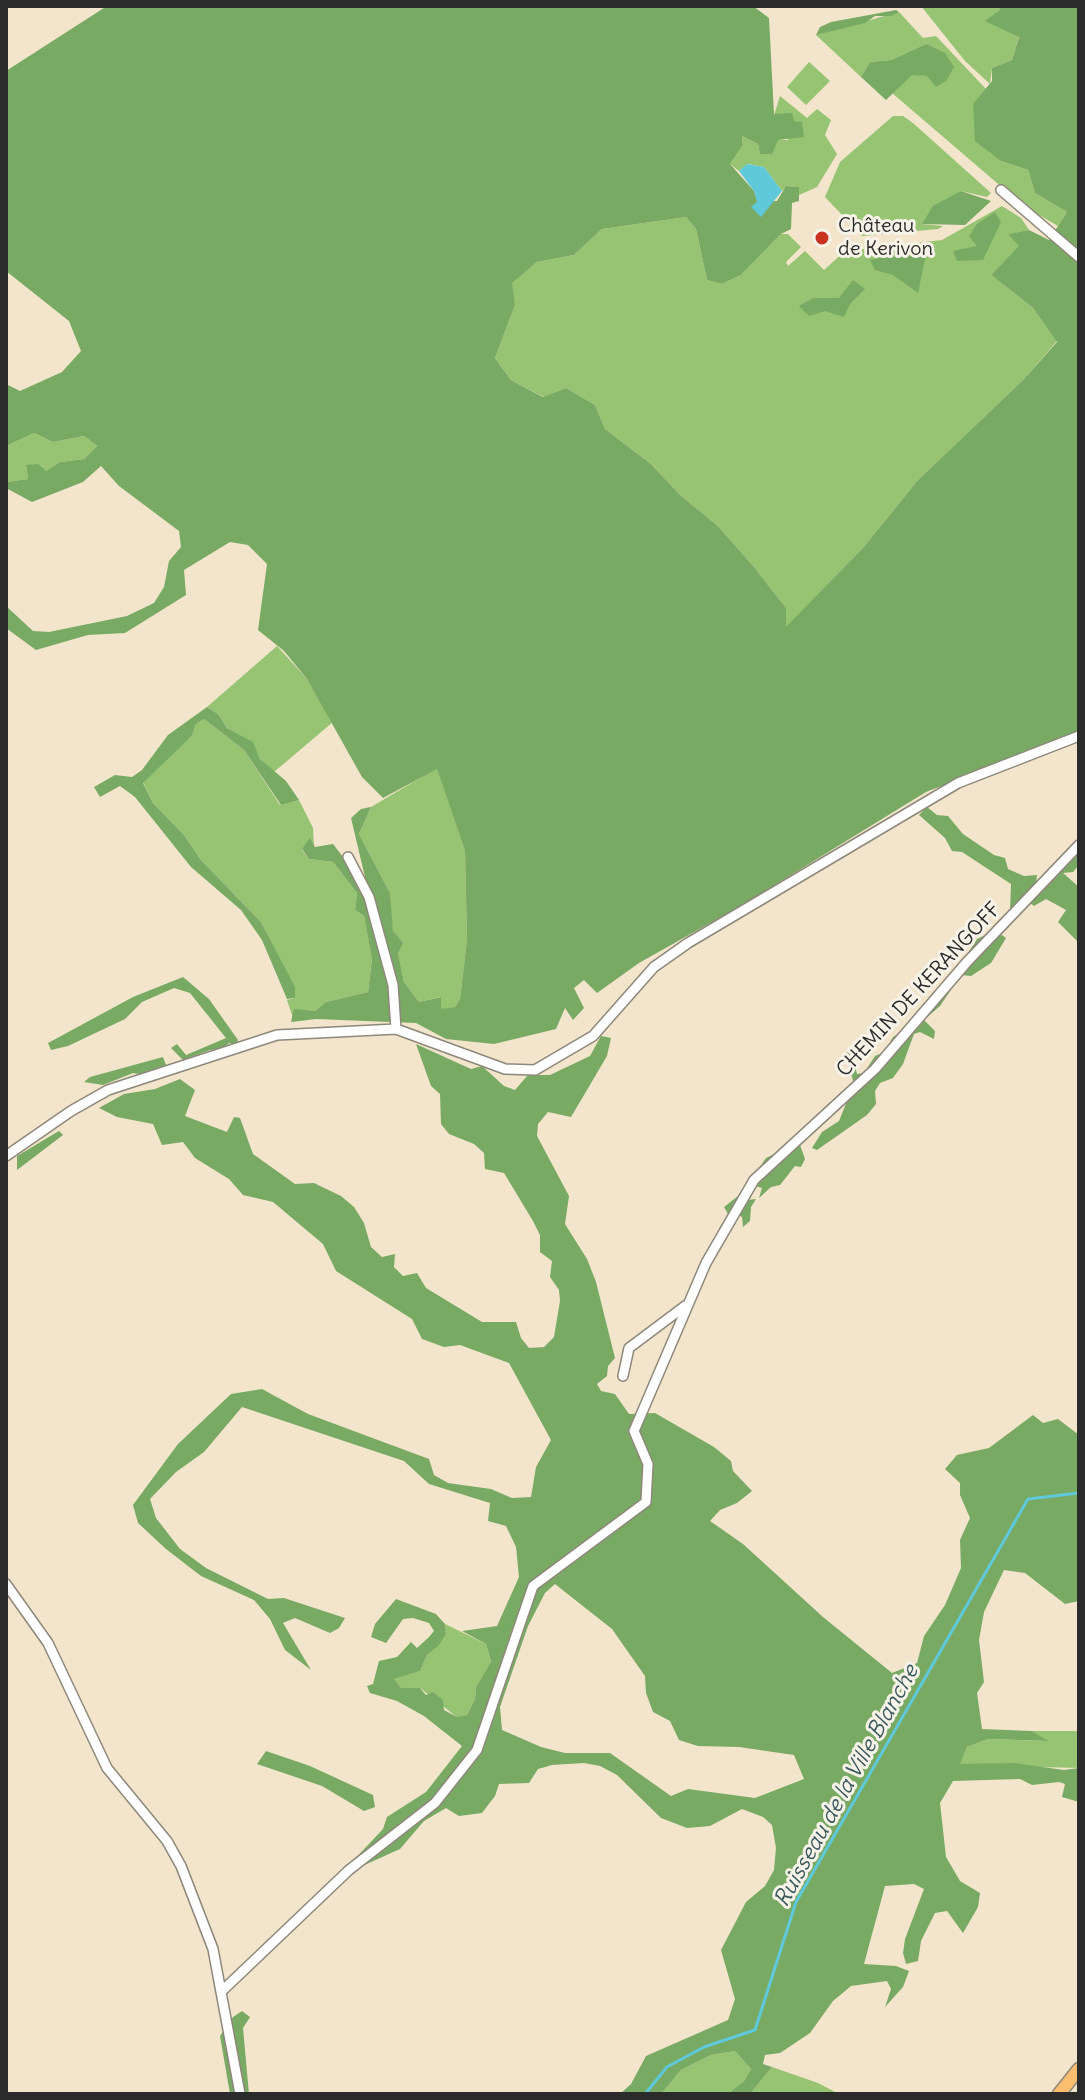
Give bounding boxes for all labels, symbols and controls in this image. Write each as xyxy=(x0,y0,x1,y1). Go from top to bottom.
place label: Château de Kerivon xyxy=(838,214,933,261)
marker: Château de Kerivon xyxy=(813,229,831,247)
street label: CHEMIN DE KERANGOFF xyxy=(832,898,1006,1082)
water label: Ruisseau de la Ville Blanche xyxy=(769,1660,925,1912)

